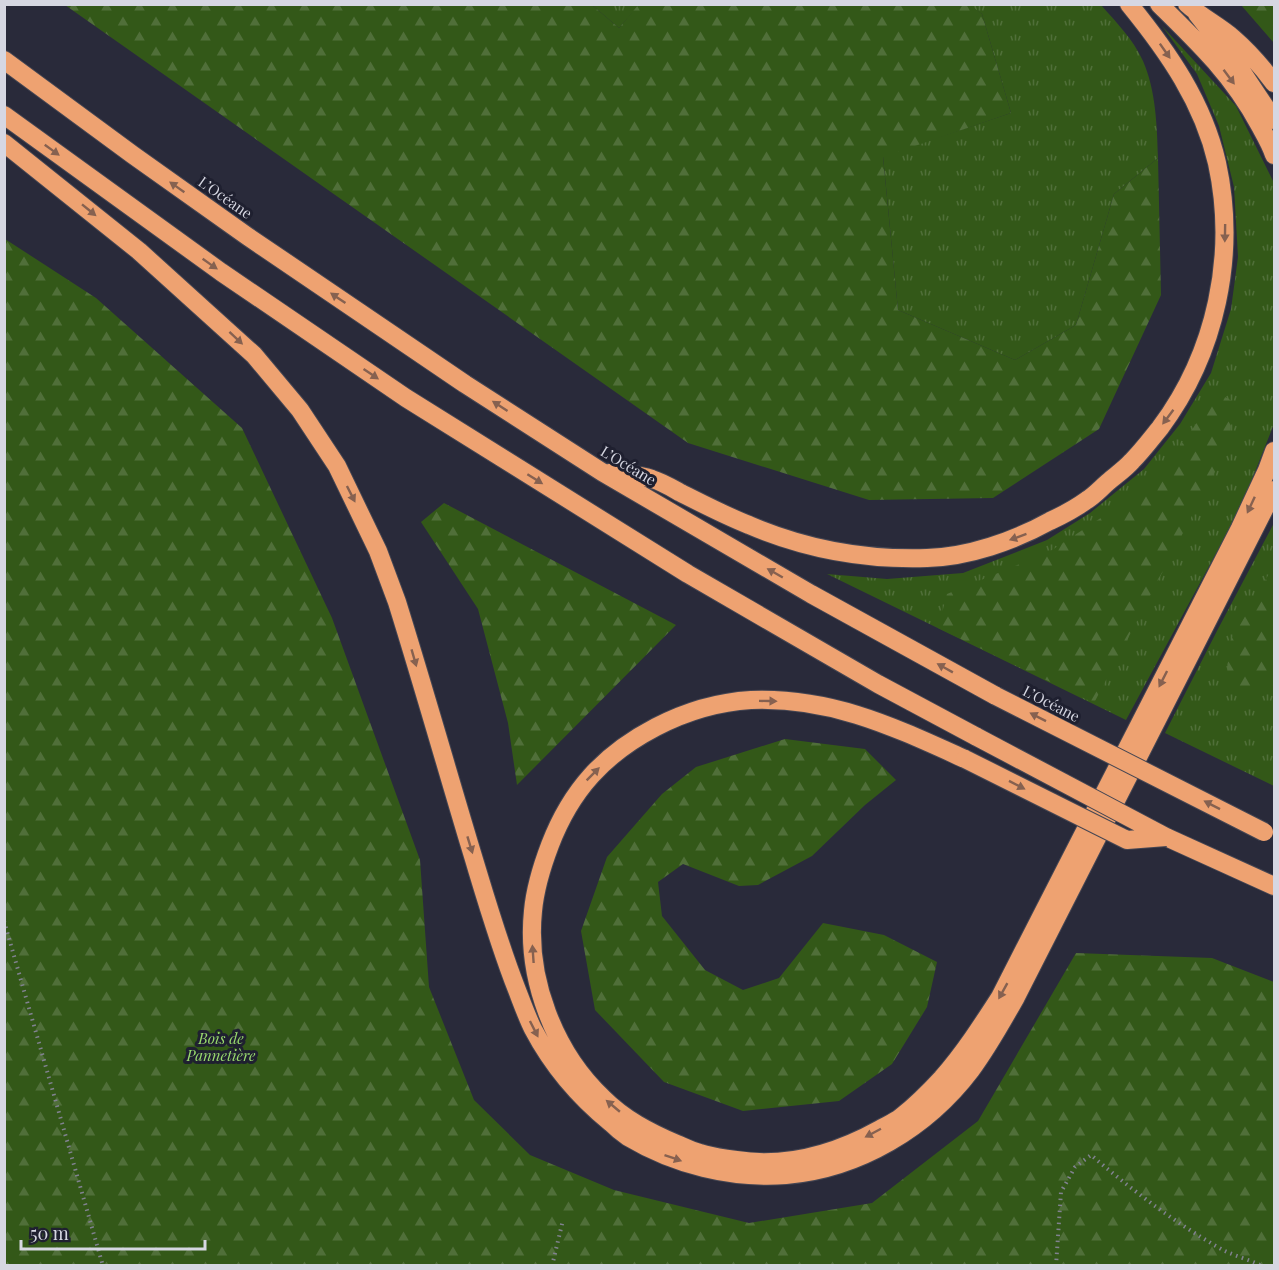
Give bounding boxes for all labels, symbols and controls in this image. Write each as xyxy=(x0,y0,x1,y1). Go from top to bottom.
one-way arrow xyxy=(1159,43,1170,59)
one-way arrow xyxy=(1222,69,1235,85)
one-way arrow xyxy=(43,144,59,156)
street label: L’Océane xyxy=(195,171,256,223)
one-way arrow xyxy=(170,181,186,193)
one-way arrow xyxy=(81,203,96,216)
one-way arrow xyxy=(1220,223,1229,242)
one-way arrow xyxy=(201,258,217,270)
one-way arrow xyxy=(330,292,346,304)
one-way arrow xyxy=(228,331,243,344)
one-way arrow xyxy=(363,368,379,379)
one-way arrow xyxy=(491,401,508,412)
one-way arrow xyxy=(1163,409,1175,424)
street label: L’Océane xyxy=(597,441,660,490)
one-way arrow xyxy=(527,474,543,485)
one-way arrow xyxy=(346,485,356,502)
one-way arrow xyxy=(1247,496,1256,513)
one-way arrow xyxy=(1009,532,1027,542)
one-way arrow xyxy=(766,568,783,578)
one-way arrow xyxy=(410,649,419,667)
one-way arrow xyxy=(936,663,953,673)
one-way arrow xyxy=(1159,670,1168,687)
street label: L’Océane xyxy=(1020,680,1083,726)
one-way arrow xyxy=(758,696,777,705)
one-way arrow xyxy=(1029,713,1046,722)
one-way arrow xyxy=(586,766,600,781)
one-way arrow xyxy=(1009,781,1026,790)
one-way arrow xyxy=(1203,801,1220,810)
one-way arrow xyxy=(466,836,475,854)
one-way arrow xyxy=(529,944,538,963)
one-way arrow xyxy=(998,983,1008,1000)
one-way arrow xyxy=(528,1020,538,1038)
park label: Bois de Pannetière xyxy=(186,1028,256,1065)
one-way arrow xyxy=(605,1101,620,1113)
one-way arrow xyxy=(864,1128,881,1138)
one-way arrow xyxy=(664,1154,682,1164)
scale bar xyxy=(21,1213,206,1251)
text: 50 m xyxy=(30,1221,69,1245)

